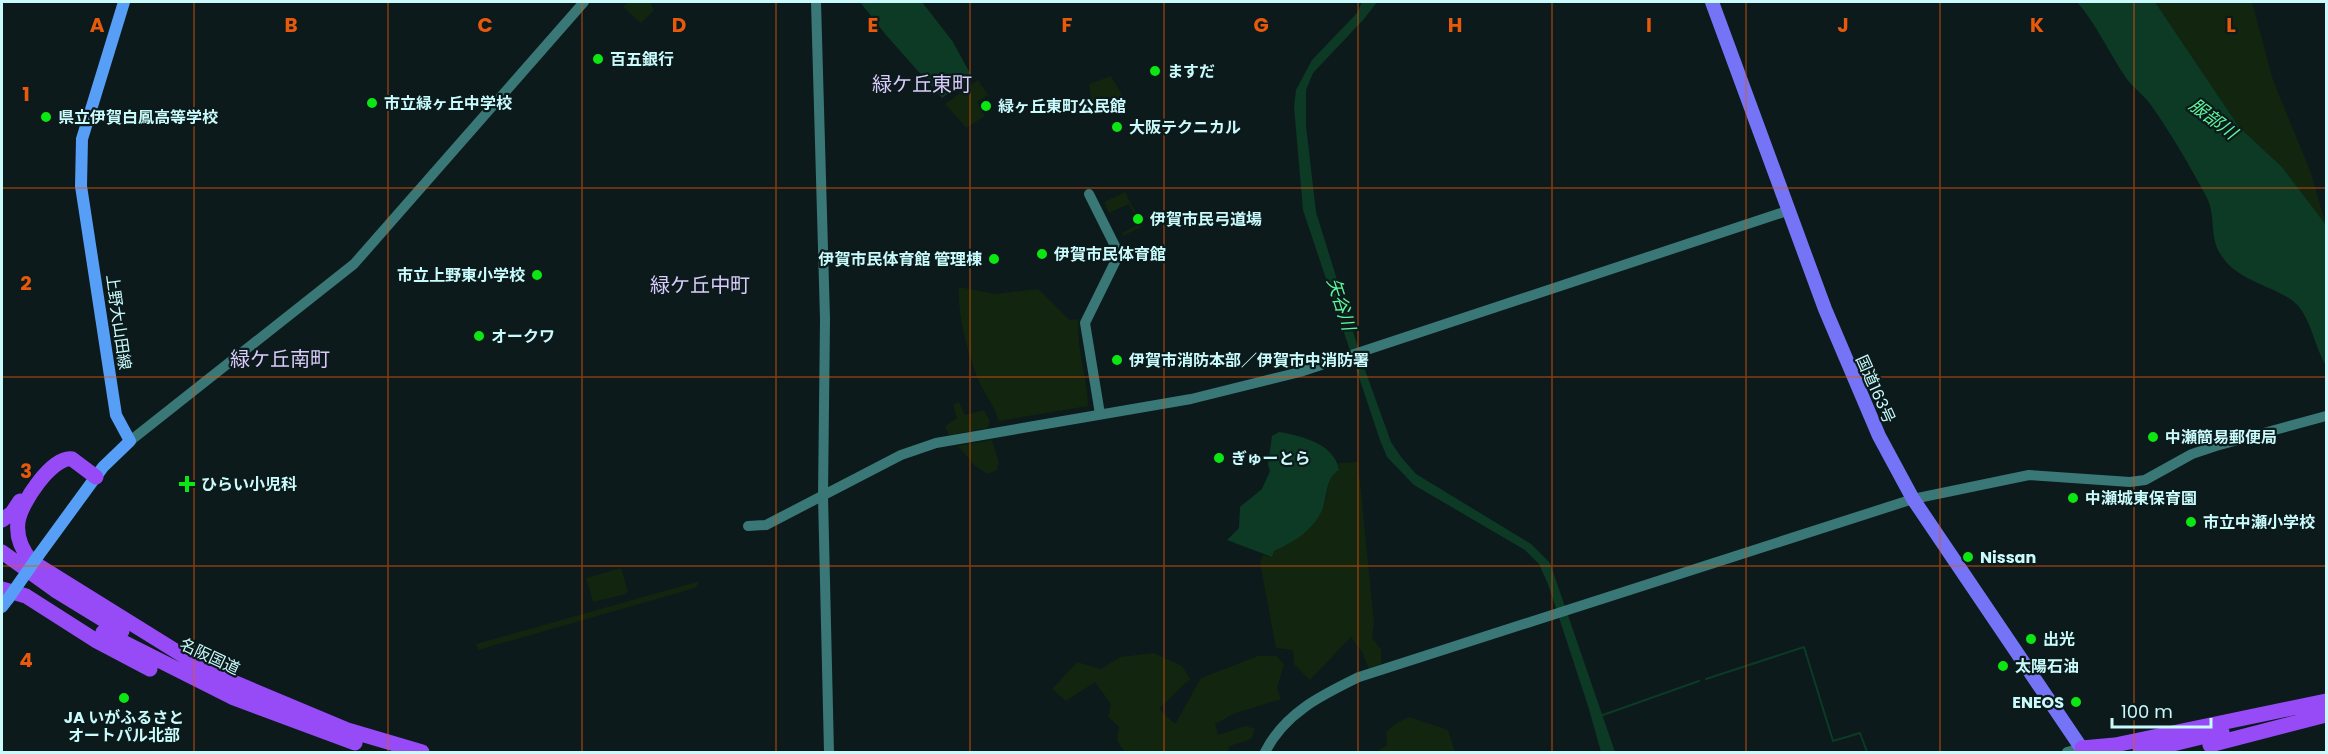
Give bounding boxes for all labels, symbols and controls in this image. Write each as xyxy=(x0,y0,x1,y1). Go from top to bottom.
text: A xyxy=(90,11,105,39)
text: B xyxy=(284,11,298,39)
text: C xyxy=(477,11,493,39)
text: D xyxy=(672,11,686,39)
text: E xyxy=(868,11,878,39)
text: F xyxy=(1062,11,1073,39)
text: G xyxy=(1253,11,1269,39)
text: H xyxy=(1448,11,1462,39)
text: I xyxy=(1646,11,1652,39)
text: J xyxy=(1837,11,1849,39)
text: K xyxy=(2030,11,2044,39)
text: L xyxy=(2226,11,2236,39)
place label: 百五銀行 xyxy=(610,48,674,71)
marker: 百五銀行 xyxy=(591,52,605,66)
place label: ますだ xyxy=(1167,60,1215,83)
marker: ますだ xyxy=(1148,64,1162,78)
district label: 緑ケ丘東町 xyxy=(872,70,972,98)
text: 1 xyxy=(22,80,30,108)
place label: 市立緑ヶ丘中学校 xyxy=(384,92,512,115)
water label: 服部川 xyxy=(2184,92,2244,146)
place label: 緑ヶ丘東町公民館 xyxy=(998,95,1126,118)
marker: 市立緑ヶ丘中学校 xyxy=(365,96,379,110)
marker: 緑ヶ丘東町公民館 xyxy=(979,99,993,113)
place label: 県立伊賀白鳳高等学校 xyxy=(58,106,218,129)
marker: 県立伊賀白鳳高等学校 xyxy=(39,110,53,124)
place label: 大阪テクニカル xyxy=(1129,116,1241,139)
marker: 大阪テクニカル xyxy=(1110,120,1124,134)
place label: 伊賀市民弓道場 xyxy=(1149,208,1262,231)
marker: 伊賀市民弓道場 xyxy=(1131,212,1145,226)
place label: 伊賀市民体育館 xyxy=(1053,243,1166,266)
marker: 伊賀市民体育館 xyxy=(1035,247,1049,261)
place label: 伊賀市民体育館 管理棟 xyxy=(818,248,982,271)
marker: 伊賀市民体育館 管理棟 xyxy=(987,252,1001,266)
place label: 市立上野東小学校 xyxy=(397,264,525,287)
marker: 市立上野東小学校 xyxy=(530,268,544,282)
text: 2 xyxy=(20,269,32,297)
district label: 緑ケ丘中町 xyxy=(650,271,750,299)
street label: 上野大山田線 xyxy=(100,273,137,371)
water label: 矢谷川 xyxy=(1321,274,1362,335)
place label: オークワ xyxy=(491,325,555,348)
marker: オークワ xyxy=(472,329,486,343)
district label: 緑ケ丘南町 xyxy=(230,345,330,373)
place label: 伊賀市消防本部／伊賀市中消防署 xyxy=(1128,349,1369,372)
street label: 国道163号 xyxy=(1850,351,1901,427)
marker: 伊賀市消防本部／伊賀市中消防署 xyxy=(1110,353,1124,367)
place label: 中瀬簡易郵便局 xyxy=(2165,426,2277,449)
marker: 中瀬簡易郵便局 xyxy=(2146,430,2160,444)
place label: ぎゅーとら xyxy=(1231,447,1311,470)
marker: ぎゅーとら xyxy=(1212,451,1226,465)
text: 3 xyxy=(20,457,32,485)
place label: ひらい小児科 xyxy=(201,473,297,496)
marker: ひらい小児科 xyxy=(178,475,196,493)
place label: 中瀬城東保育園 xyxy=(2085,487,2197,510)
marker: 中瀬城東保育園 xyxy=(2066,491,2080,505)
place label: 市立中瀬小学校 xyxy=(2203,511,2315,534)
marker: 市立中瀬小学校 xyxy=(2184,515,2198,529)
place label: Nissan xyxy=(1980,546,2036,569)
marker: Nissan xyxy=(1961,550,1975,564)
place label: 出光 xyxy=(2043,628,2075,651)
marker: 出光 xyxy=(2024,632,2038,646)
street label: 名阪国道 xyxy=(176,633,244,680)
text: 4 xyxy=(19,646,33,674)
place label: 太陽石油 xyxy=(2015,655,2079,678)
marker: 太陽石油 xyxy=(1996,659,2010,673)
marker: JA いがふるさと オートパル北部 xyxy=(117,691,131,705)
place label: ENEOS xyxy=(2012,691,2064,714)
scale bar xyxy=(2112,691,2211,729)
marker: ENEOS xyxy=(2069,695,2083,709)
text: 100 m xyxy=(2121,699,2173,724)
place label: JA いがふるさと オートパル北部 xyxy=(64,706,184,747)

